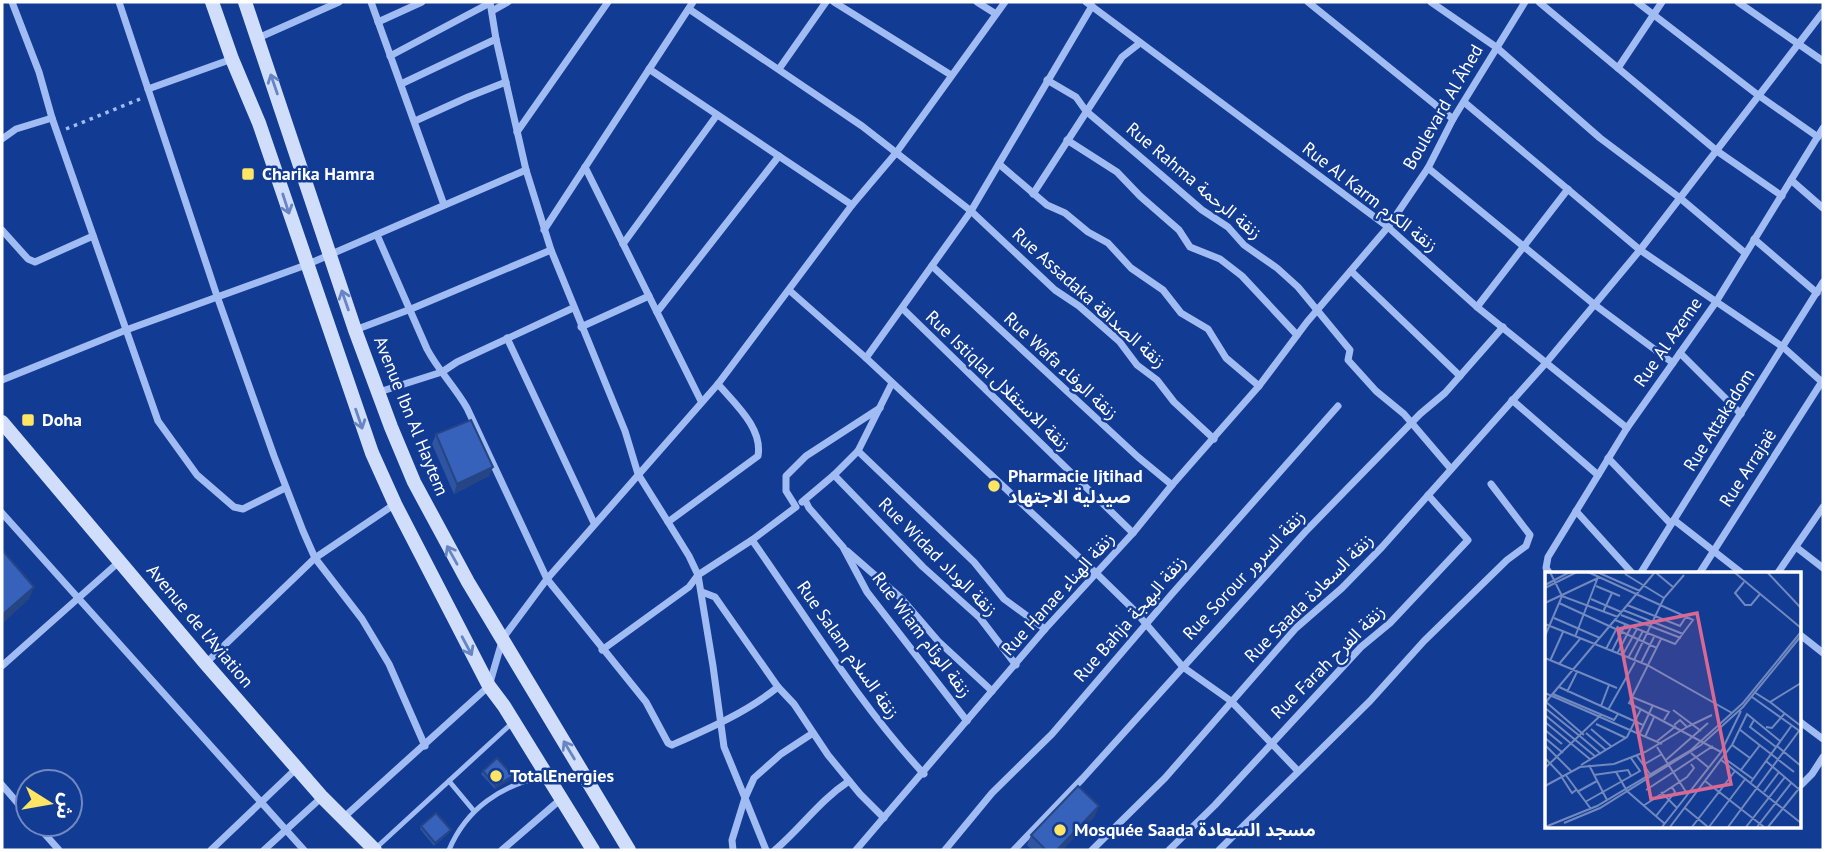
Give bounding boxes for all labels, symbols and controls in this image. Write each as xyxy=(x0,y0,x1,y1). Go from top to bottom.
street label: Boulevard Al Âhed xyxy=(1397,40,1488,173)
one-way arrow xyxy=(267,74,279,96)
street label: Rue Rahma زنقة الرحمة xyxy=(1122,117,1267,244)
street label: Rue Al Karm زنقة الكرم xyxy=(1296,137,1443,259)
place label: Charika Hamra xyxy=(262,162,375,185)
marker: Charika Hamra xyxy=(240,166,256,182)
one-way arrow xyxy=(280,192,293,214)
street label: Rue Assadaka زنقة الصداقة xyxy=(1008,222,1171,373)
one-way arrow xyxy=(338,290,350,312)
street label: Rue Al Azeme xyxy=(1628,292,1707,391)
street label: Rue Istiqlal زنقة الاستقلال xyxy=(921,305,1076,456)
street label: Rue Wafa زنقة الوفاء xyxy=(999,307,1123,424)
street label: Avenue Ibn Al Haytem xyxy=(369,333,454,499)
street label: Rue Attakadom xyxy=(1678,364,1759,475)
place label: Doha xyxy=(42,408,82,431)
one-way arrow xyxy=(353,408,366,430)
marker: Doha xyxy=(20,412,36,428)
street label: Rue Arrajaë xyxy=(1714,424,1781,511)
place label: Pharmacie Ijtihad صيدلية الاجتهاد xyxy=(1008,464,1143,508)
marker: Pharmacie Ijtihad صيدلية الاجتهاد xyxy=(986,478,1002,494)
street label: Rue Widad زنقة الوداد xyxy=(874,492,1003,621)
street label: Rue Sorour زنقة السرور xyxy=(1178,505,1310,644)
street label: Rue Hanae زنقة الهناء xyxy=(996,527,1119,660)
street label: Rue Saada زنقة السعادة xyxy=(1239,528,1378,667)
one-way arrow xyxy=(445,545,459,565)
street label: Rue Bahja زنقة البهجة xyxy=(1068,551,1191,687)
street label: Avenue de l'Aviation xyxy=(142,559,259,692)
street label: Rue Wiam زنقة الوئام xyxy=(865,567,977,704)
inset map xyxy=(1545,572,1800,828)
street label: Rue Salam زنقة السلام xyxy=(790,576,905,725)
street label: Rue Farah زنقة الفرح xyxy=(1266,600,1391,725)
one-way arrow xyxy=(461,636,475,656)
one-way arrow xyxy=(561,740,575,760)
place label: TotalEnergies xyxy=(510,764,614,787)
north arrow xyxy=(14,768,84,838)
marker: TotalEnergies xyxy=(488,768,504,784)
text: ش xyxy=(51,791,80,821)
place label: Mosquée Saada مسجد السعادة xyxy=(1074,818,1316,841)
marker: Mosquée Saada مسجد السعادة xyxy=(1052,822,1068,838)

